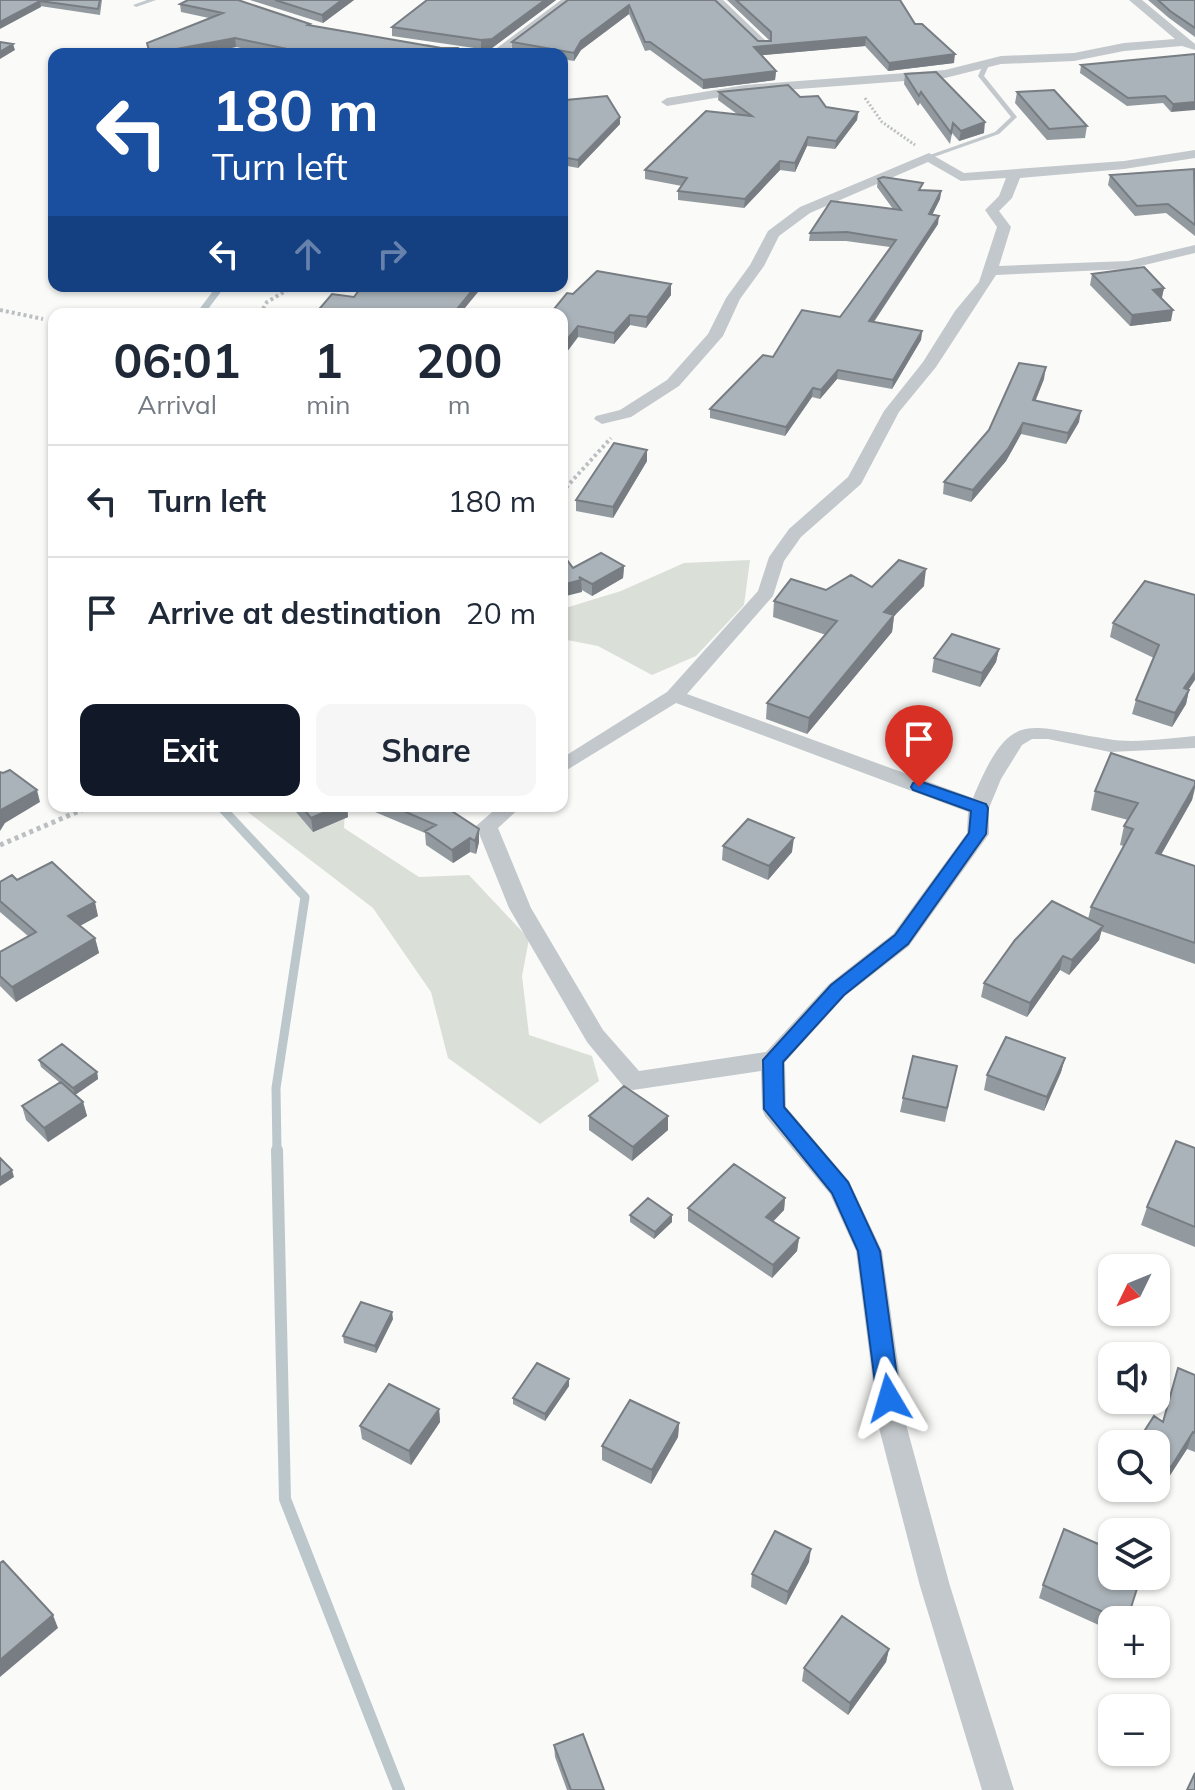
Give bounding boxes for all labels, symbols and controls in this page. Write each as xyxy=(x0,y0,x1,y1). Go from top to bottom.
text: 180 m xyxy=(212,75,379,145)
icon: left xyxy=(80,80,184,184)
text: Turn left xyxy=(212,144,348,189)
icon: left xyxy=(202,232,246,276)
icon: ahead xyxy=(286,232,330,276)
icon: right xyxy=(370,232,414,276)
text: 06:01 xyxy=(114,330,241,390)
text: 1 xyxy=(314,330,343,390)
text: 200 xyxy=(416,330,502,390)
text: Arrival xyxy=(137,388,217,421)
text: min xyxy=(306,388,350,421)
text: m xyxy=(448,388,471,421)
icon: left xyxy=(80,479,124,523)
text: Turn left xyxy=(148,482,266,520)
text: 180 m xyxy=(448,482,536,520)
icon: arrive xyxy=(80,591,124,635)
text: Arrive at destination xyxy=(148,594,442,632)
text: 20 m xyxy=(466,594,536,632)
button: Exit xyxy=(80,704,300,796)
button: Share xyxy=(316,704,536,796)
pin xyxy=(885,705,953,787)
icon: arrive xyxy=(897,717,941,761)
north arrow xyxy=(1098,1254,1170,1326)
map controls xyxy=(1098,1254,1170,1766)
button: sound xyxy=(1098,1342,1170,1414)
position arrow xyxy=(847,1356,931,1440)
button: search xyxy=(1098,1430,1170,1502)
button: layers xyxy=(1098,1518,1170,1590)
button: + xyxy=(1098,1606,1170,1678)
button: − xyxy=(1098,1694,1170,1766)

